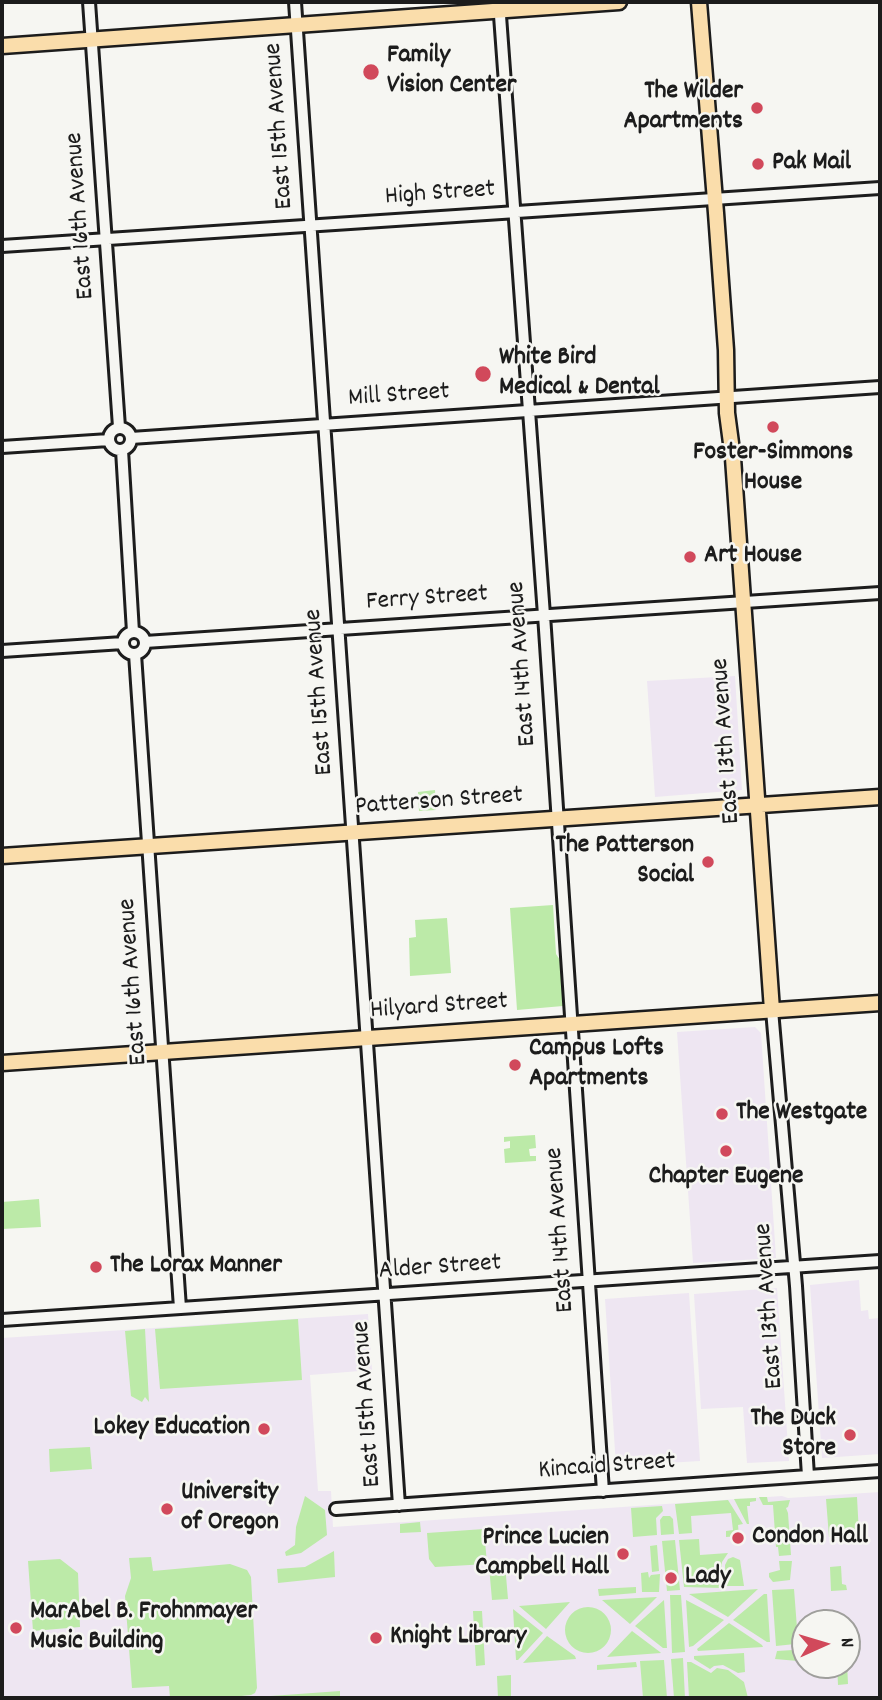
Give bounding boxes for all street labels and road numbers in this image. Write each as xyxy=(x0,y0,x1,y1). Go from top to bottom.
street label: East 15th Avenue xyxy=(260,42,302,210)
street label: East 16th Avenue xyxy=(61,131,103,301)
street label: High Street xyxy=(384,176,496,214)
street label: Mill Street xyxy=(347,378,451,416)
street label: Ferry Street xyxy=(365,580,489,620)
street label: East 14th Avenue xyxy=(503,580,545,748)
street label: East 15th Avenue xyxy=(300,608,342,776)
street label: East 13th Avenue xyxy=(707,657,749,825)
street label: Patterson Street xyxy=(354,782,524,824)
street label: East 16th Avenue xyxy=(114,897,156,1067)
street label: Hilyard Street xyxy=(369,988,509,1028)
street label: East 14th Avenue xyxy=(541,1146,583,1314)
street label: East 13th Avenue xyxy=(750,1222,792,1390)
street label: Alder Street xyxy=(378,1249,502,1289)
street label: East 15th Avenue xyxy=(348,1320,390,1488)
street label: Kincaid Street xyxy=(537,1448,677,1488)

